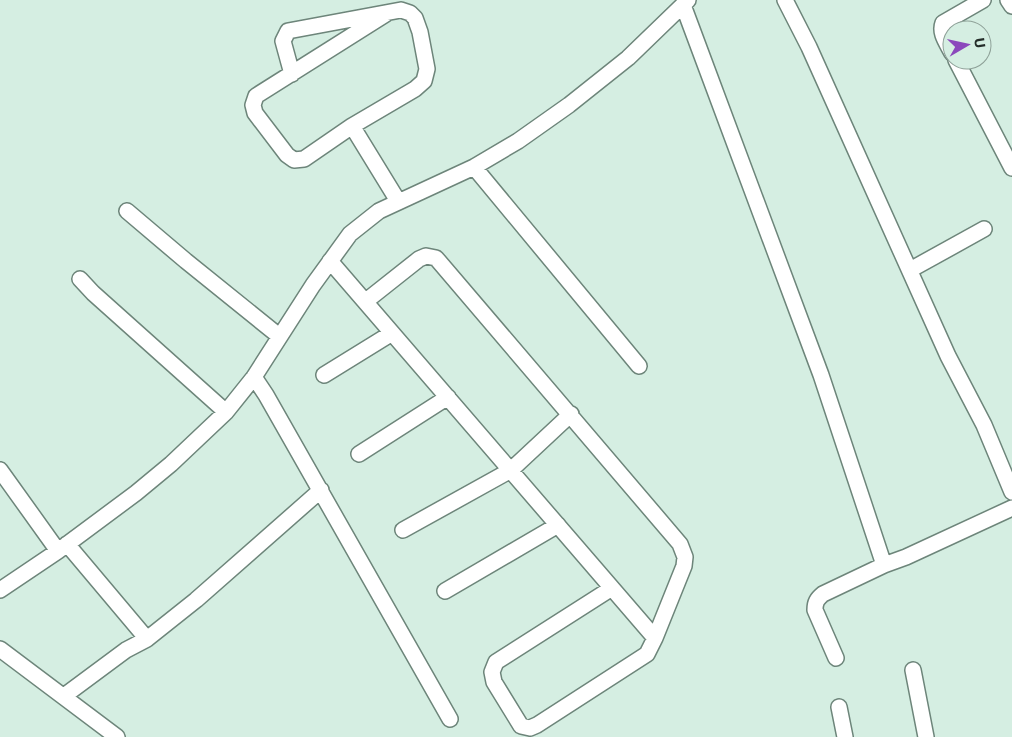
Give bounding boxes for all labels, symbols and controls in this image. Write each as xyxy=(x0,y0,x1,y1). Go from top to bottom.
north arrow xyxy=(942,20,992,70)
text: U xyxy=(970,36,991,50)

